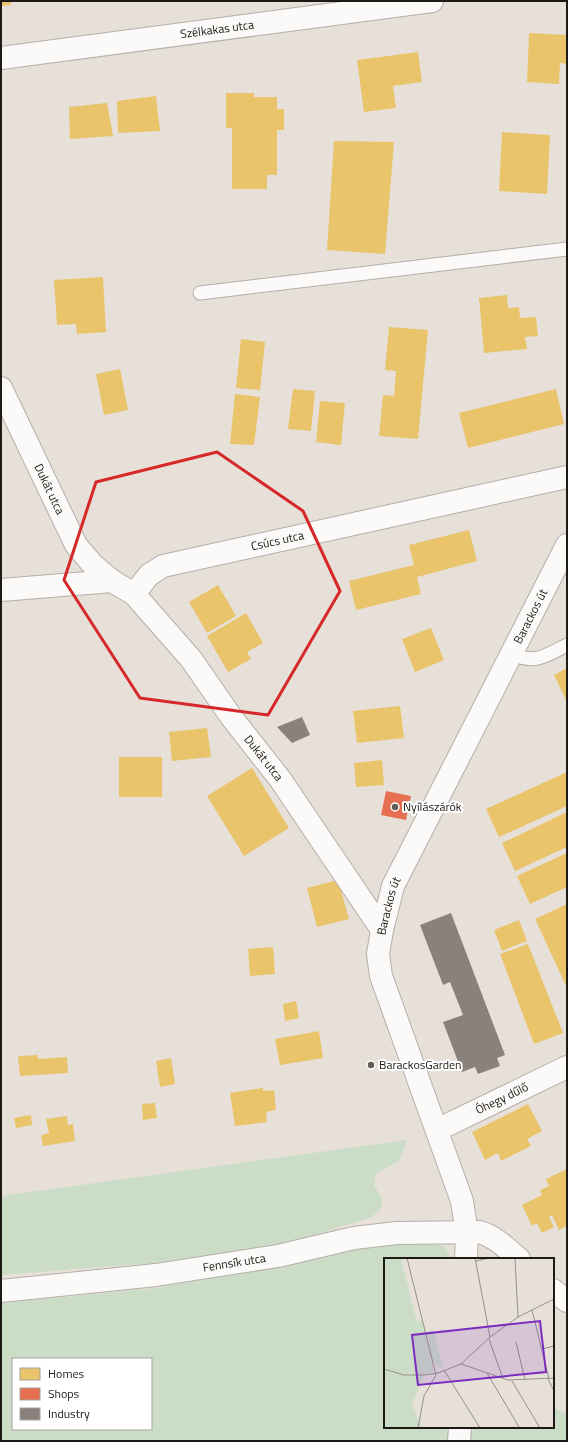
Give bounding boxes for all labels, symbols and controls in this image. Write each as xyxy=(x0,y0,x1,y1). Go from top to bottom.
street label: Szélkakas utca xyxy=(179,15,255,43)
street label: Dukát utca xyxy=(29,460,70,518)
street label: Csúcs utca xyxy=(249,525,306,555)
street label: Barackos út xyxy=(508,585,552,647)
street label: Dukát utca xyxy=(240,731,288,785)
place label: Nyílászárók xyxy=(403,797,462,816)
marker: Nyílászárók xyxy=(390,802,400,812)
street label: Barackos út xyxy=(371,872,406,936)
place label: BarackosGarden xyxy=(379,1055,462,1074)
marker: BarackosGarden xyxy=(366,1060,376,1070)
street label: Óhegy dűlő xyxy=(472,1077,531,1119)
street label: Fennsík utca xyxy=(201,1248,267,1277)
inset map xyxy=(384,1258,554,1428)
legend xyxy=(12,1358,152,1430)
text: Homes xyxy=(48,1364,84,1383)
text: Shops xyxy=(48,1384,80,1403)
text: Industry xyxy=(48,1404,90,1423)

